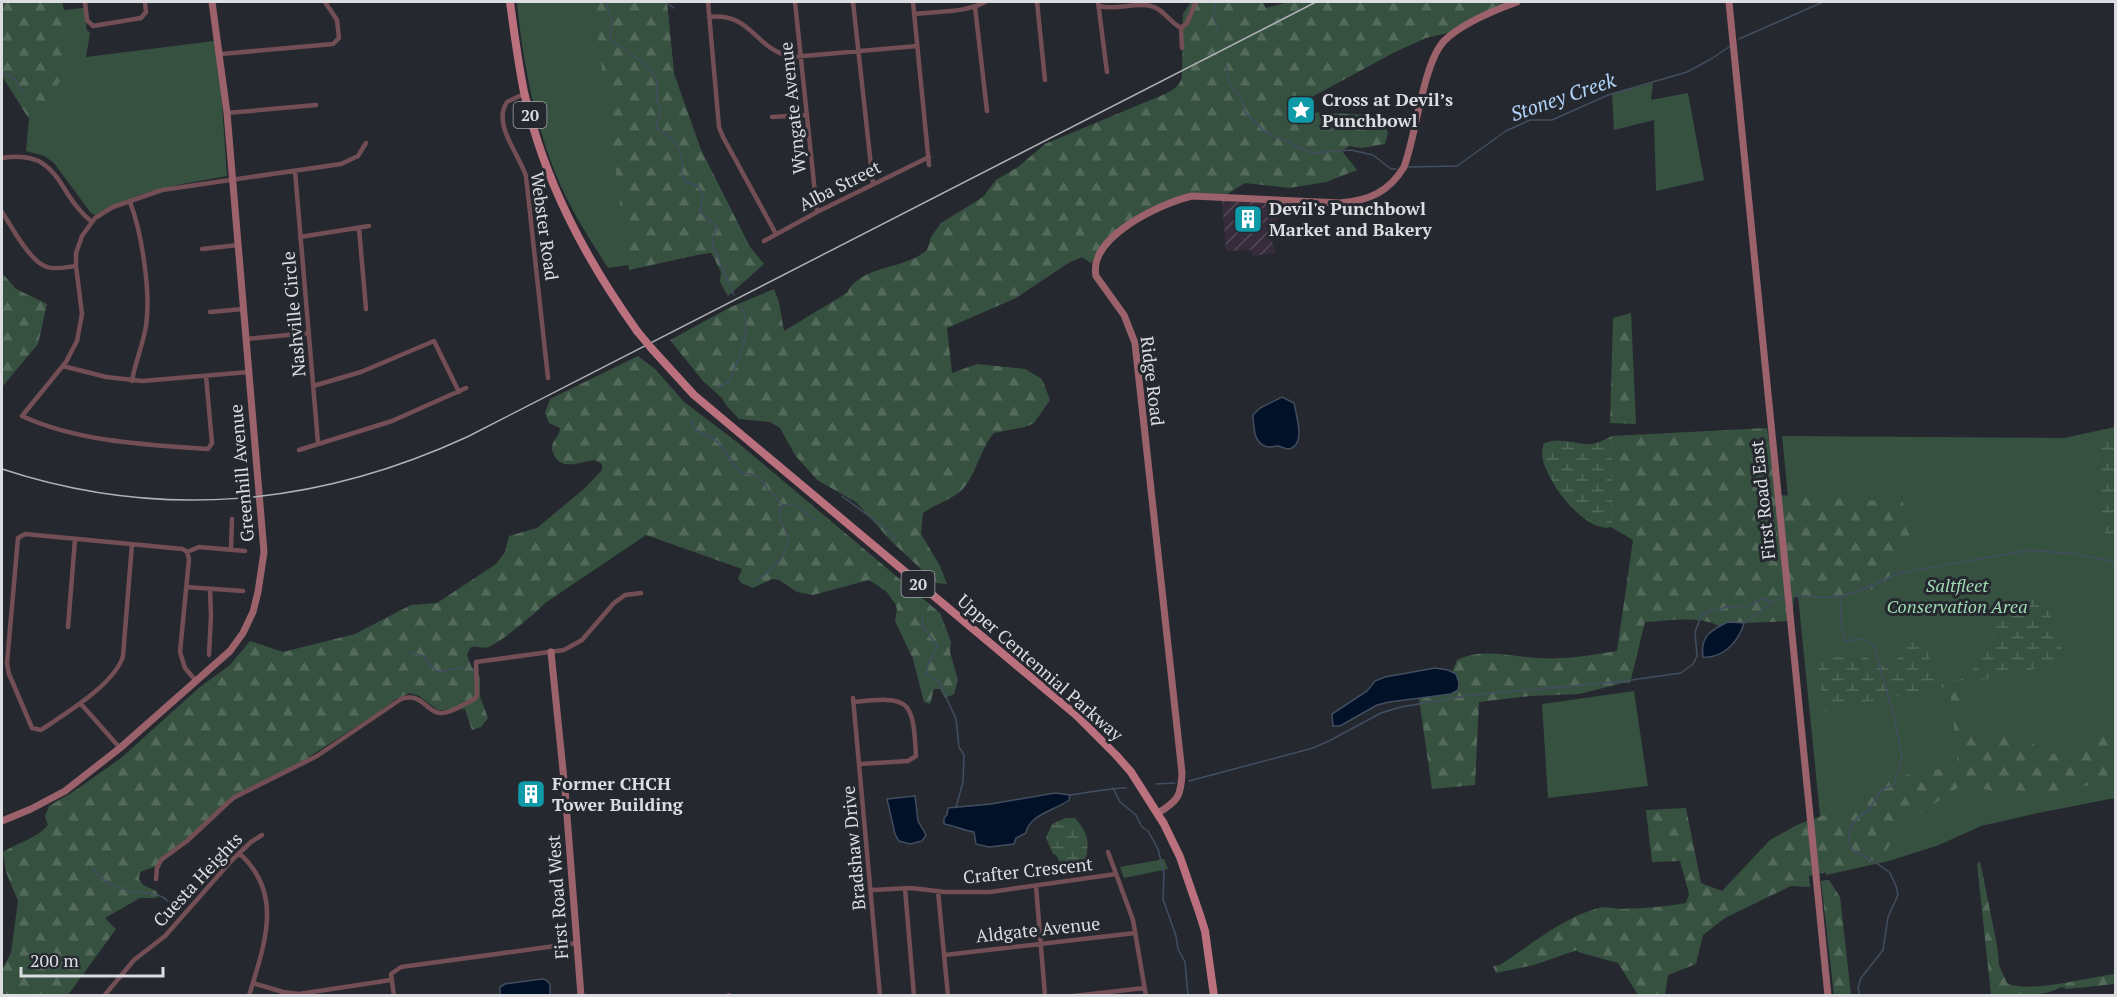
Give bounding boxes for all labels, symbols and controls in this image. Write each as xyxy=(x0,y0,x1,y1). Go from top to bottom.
street label: Wyngate Avenue xyxy=(773,41,811,175)
water label: Stoney Creek xyxy=(1507,66,1619,127)
place label: Cross at Devil’s Punchbowl xyxy=(1322,87,1453,132)
place icon: Cross at Devil’s Punchbowl xyxy=(1285,94,1317,126)
road number: 20 xyxy=(514,102,546,128)
street label: Alba Street xyxy=(794,154,885,216)
street label: Webster Road xyxy=(525,170,564,282)
place label: Devil's Punchbowl Market and Bakery xyxy=(1269,196,1432,241)
building icon: Devil's Punchbowl Market and Bakery xyxy=(1232,203,1264,235)
street label: Nashville Circle xyxy=(276,250,310,378)
street label: Ridge Road xyxy=(1136,335,1170,427)
street label: Greenhill Avenue xyxy=(223,403,259,543)
street label: First Road East xyxy=(1744,439,1780,561)
road number: 20 xyxy=(902,571,934,597)
park label: Saltfleet Conservation Area xyxy=(1886,573,2028,618)
street label: Upper Centennial Parkway xyxy=(953,589,1129,747)
place label: Former CHCH Tower Building xyxy=(552,771,684,816)
building icon: Former CHCH Tower Building xyxy=(515,778,547,810)
street label: Bradshaw Drive xyxy=(836,785,870,911)
street label: Cuesta Heights xyxy=(147,827,247,932)
street label: First Road West xyxy=(541,834,573,960)
street label: Crafter Crescent xyxy=(962,851,1094,889)
street label: Aldgate Avenue xyxy=(974,911,1101,947)
scale bar xyxy=(21,940,164,978)
text: 200 m xyxy=(30,948,79,972)

